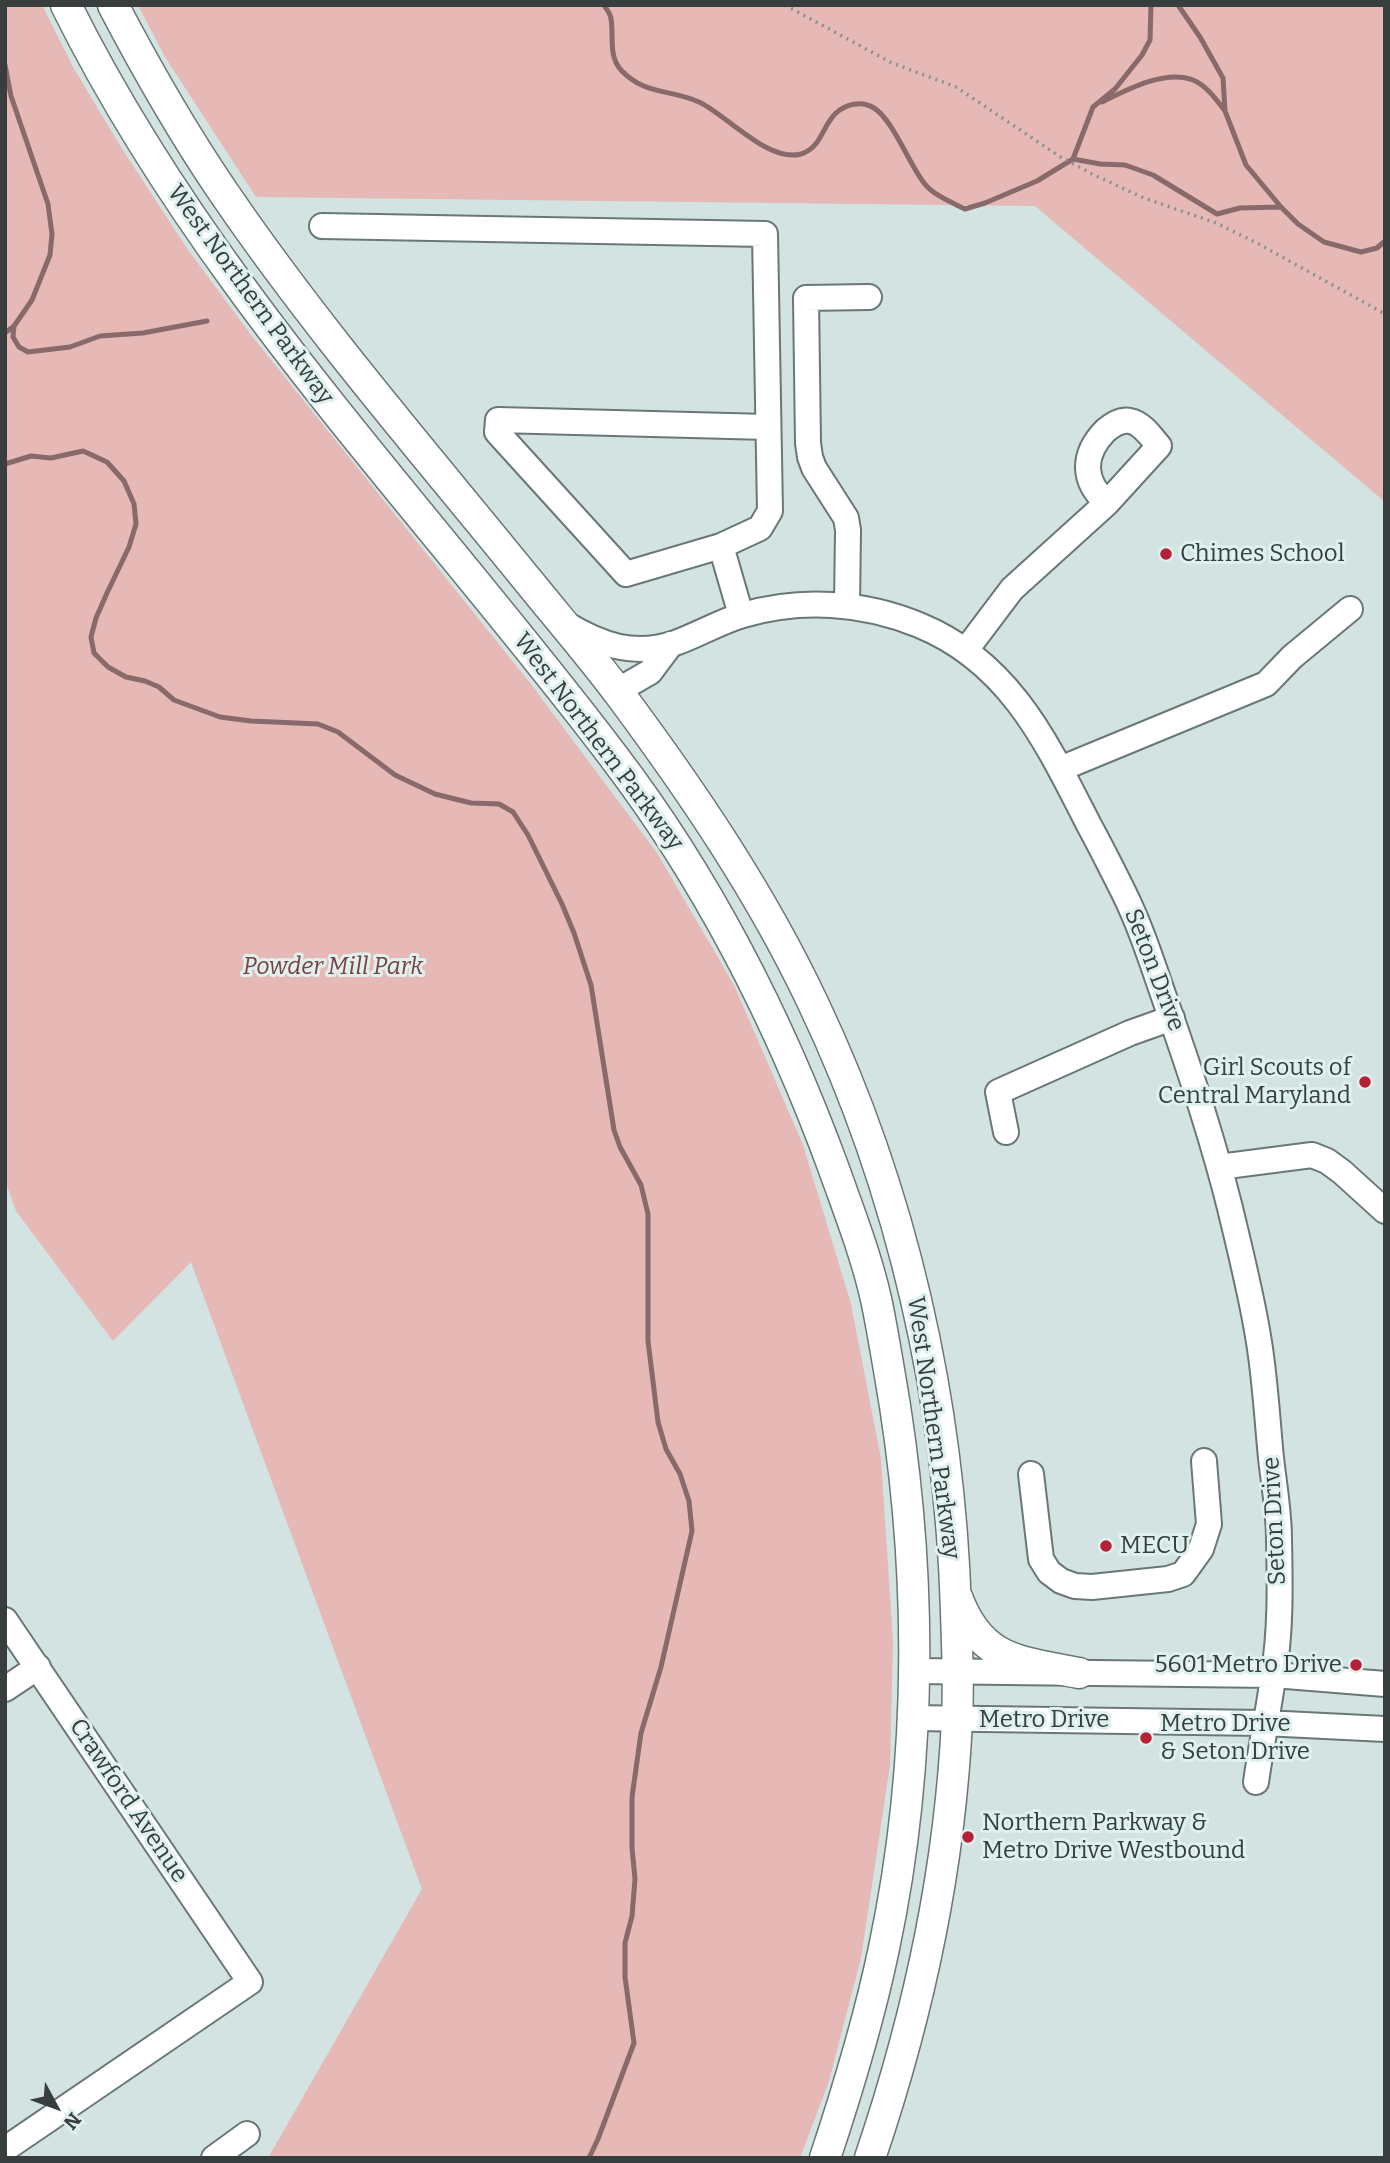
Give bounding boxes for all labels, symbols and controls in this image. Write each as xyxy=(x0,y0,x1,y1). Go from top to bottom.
street label: West Northern Parkway xyxy=(161,179,339,411)
place label: Chimes School xyxy=(1180,540,1345,568)
marker: Chimes School xyxy=(1158,546,1174,562)
street label: West Northern Parkway xyxy=(507,628,689,856)
street label: Seton Drive xyxy=(1118,905,1190,1035)
park label: Powder Mill Park xyxy=(243,953,423,981)
place label: Girl Scouts of Central Maryland xyxy=(1158,1054,1351,1110)
marker: Girl Scouts of Central Maryland xyxy=(1357,1074,1373,1090)
street label: West Northern Parkway xyxy=(900,1295,966,1561)
street label: Seton Drive xyxy=(1257,1456,1293,1586)
place label: MECU xyxy=(1120,1532,1189,1560)
marker: MECU xyxy=(1098,1538,1114,1554)
place label: 5601 Metro Drive xyxy=(1155,1651,1342,1679)
marker: 5601 Metro Drive xyxy=(1348,1657,1364,1673)
street label: Metro Drive xyxy=(979,1706,1109,1734)
place label: Metro Drive & Seton Drive xyxy=(1160,1710,1310,1766)
street label: Crawford Avenue xyxy=(63,1714,193,1888)
marker: Metro Drive & Seton Drive xyxy=(1138,1730,1154,1746)
place label: Northern Parkway & Metro Drive Westbound xyxy=(982,1809,1245,1865)
marker: Northern Parkway & Metro Drive Westbound xyxy=(960,1829,976,1845)
north arrow xyxy=(21,2072,91,2142)
text: N xyxy=(59,2108,86,2134)

